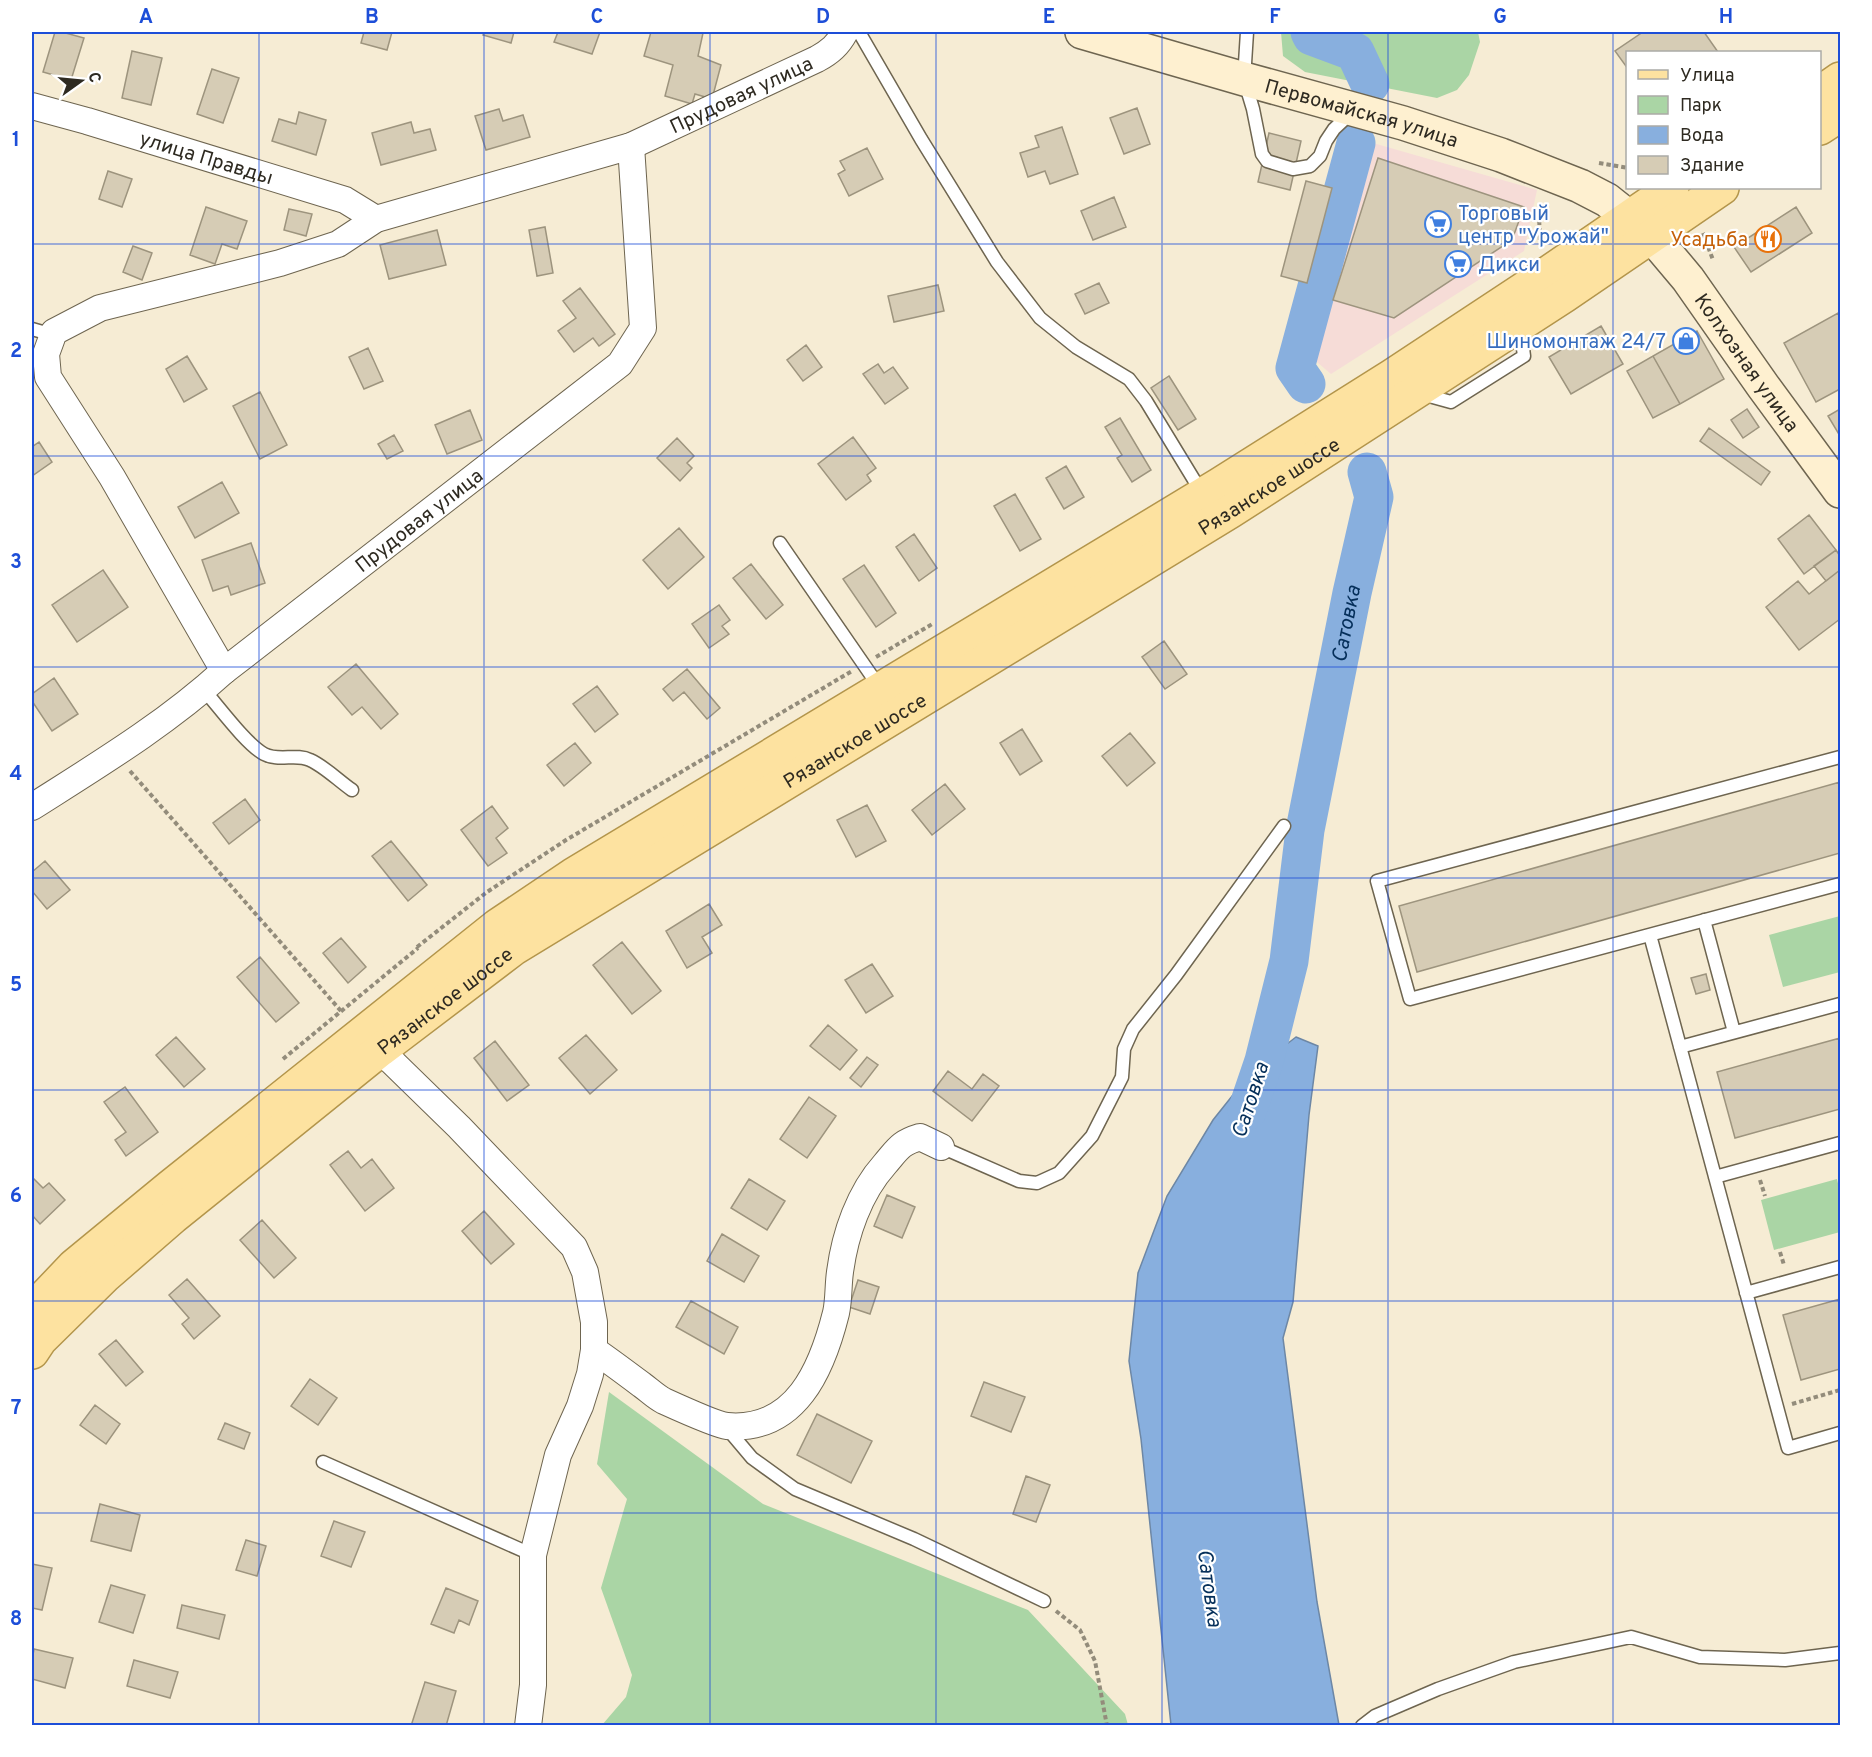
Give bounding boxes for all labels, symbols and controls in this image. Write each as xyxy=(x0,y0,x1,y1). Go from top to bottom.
text: A xyxy=(139,5,153,31)
text: B xyxy=(365,5,379,31)
text: C xyxy=(591,5,603,31)
text: D xyxy=(816,5,830,31)
text: E xyxy=(1043,5,1055,31)
text: F xyxy=(1269,5,1281,31)
text: G xyxy=(1493,5,1507,31)
text: H xyxy=(1719,5,1733,31)
north arrow xyxy=(51,51,111,111)
legend xyxy=(1626,51,1821,189)
street label: Прудовая улица xyxy=(666,52,818,141)
text: Улица xyxy=(1680,65,1734,88)
text: С xyxy=(83,70,105,85)
street label: Первомайская улица xyxy=(1261,74,1461,155)
text: Парк xyxy=(1680,95,1722,118)
text: Вода xyxy=(1680,125,1724,148)
street label: улица Правды xyxy=(136,127,276,192)
text: 1 xyxy=(12,128,20,154)
text: Здание xyxy=(1680,155,1744,178)
place label: Торговый центр "Урожай" xyxy=(1458,202,1609,251)
supermarket icon: Торговый центр "Урожай" xyxy=(1423,209,1453,239)
restaurant icon: Усадьба xyxy=(1753,224,1783,254)
place label: Усадьба xyxy=(1670,228,1748,254)
supermarket icon: Дикси xyxy=(1443,249,1473,279)
place label: Дикси xyxy=(1478,253,1540,279)
street label: Колхозная улица xyxy=(1687,289,1804,438)
shop icon: Шиномонтаж 24/7 xyxy=(1671,326,1701,356)
place label: Шиномонтаж 24/7 xyxy=(1487,330,1666,356)
text: 2 xyxy=(10,339,22,365)
street label: Рязанское шоссе xyxy=(1194,433,1346,543)
street label: Прудовая улица xyxy=(351,464,489,579)
text: 3 xyxy=(10,550,22,576)
water label: Сатовка xyxy=(1327,583,1368,665)
street label: Рязанское шоссе xyxy=(779,688,932,796)
text: 4 xyxy=(10,762,22,788)
street label: Рязанское шоссе xyxy=(373,943,519,1062)
text: 5 xyxy=(10,973,22,999)
water label: Сатовка xyxy=(1227,1059,1276,1142)
text: 6 xyxy=(10,1184,22,1210)
text: 7 xyxy=(11,1396,21,1422)
water label: Сатовка xyxy=(1190,1548,1227,1629)
text: 8 xyxy=(10,1607,22,1633)

